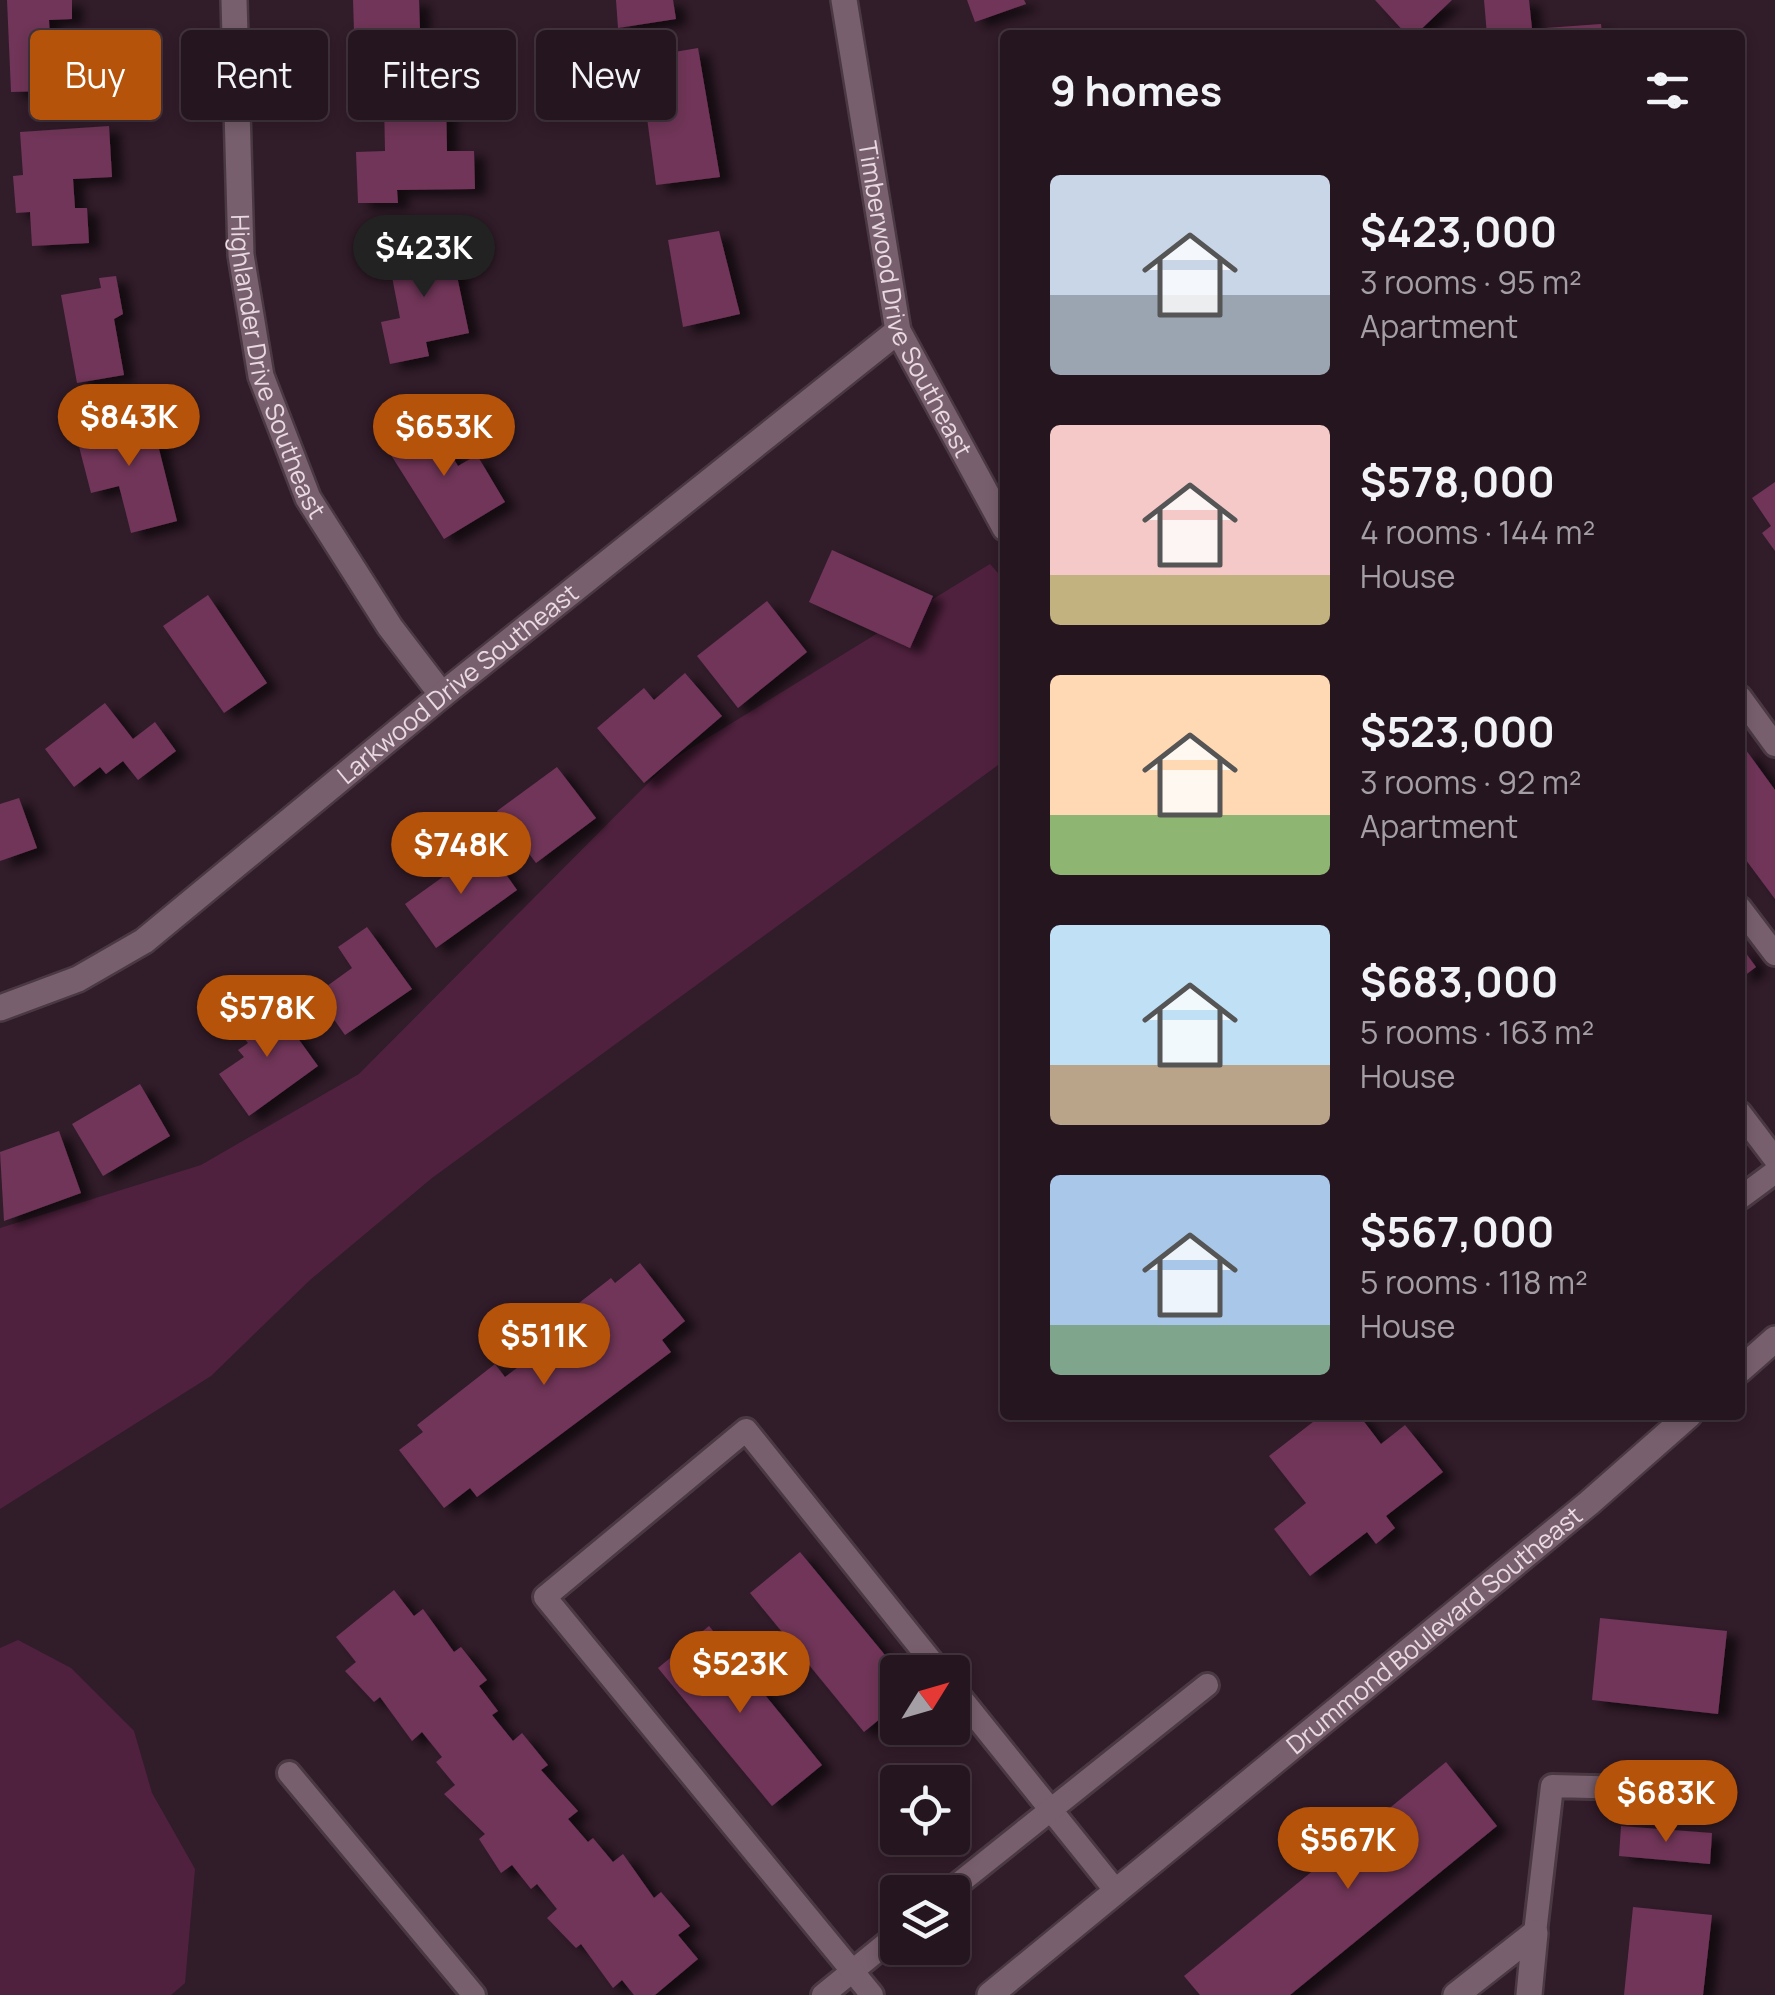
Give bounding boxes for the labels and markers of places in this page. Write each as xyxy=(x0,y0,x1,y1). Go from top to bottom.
pin: $423K xyxy=(354,215,494,300)
pin: $843K xyxy=(59,384,199,469)
pin: $653K xyxy=(374,394,514,479)
pin: $748K xyxy=(391,812,531,897)
pin: $578K xyxy=(197,975,337,1060)
pin: $511K xyxy=(474,1303,614,1388)
pin: $523K xyxy=(670,1631,810,1716)
pin: $683K xyxy=(1596,1760,1736,1845)
pin: $567K xyxy=(1278,1807,1418,1892)

